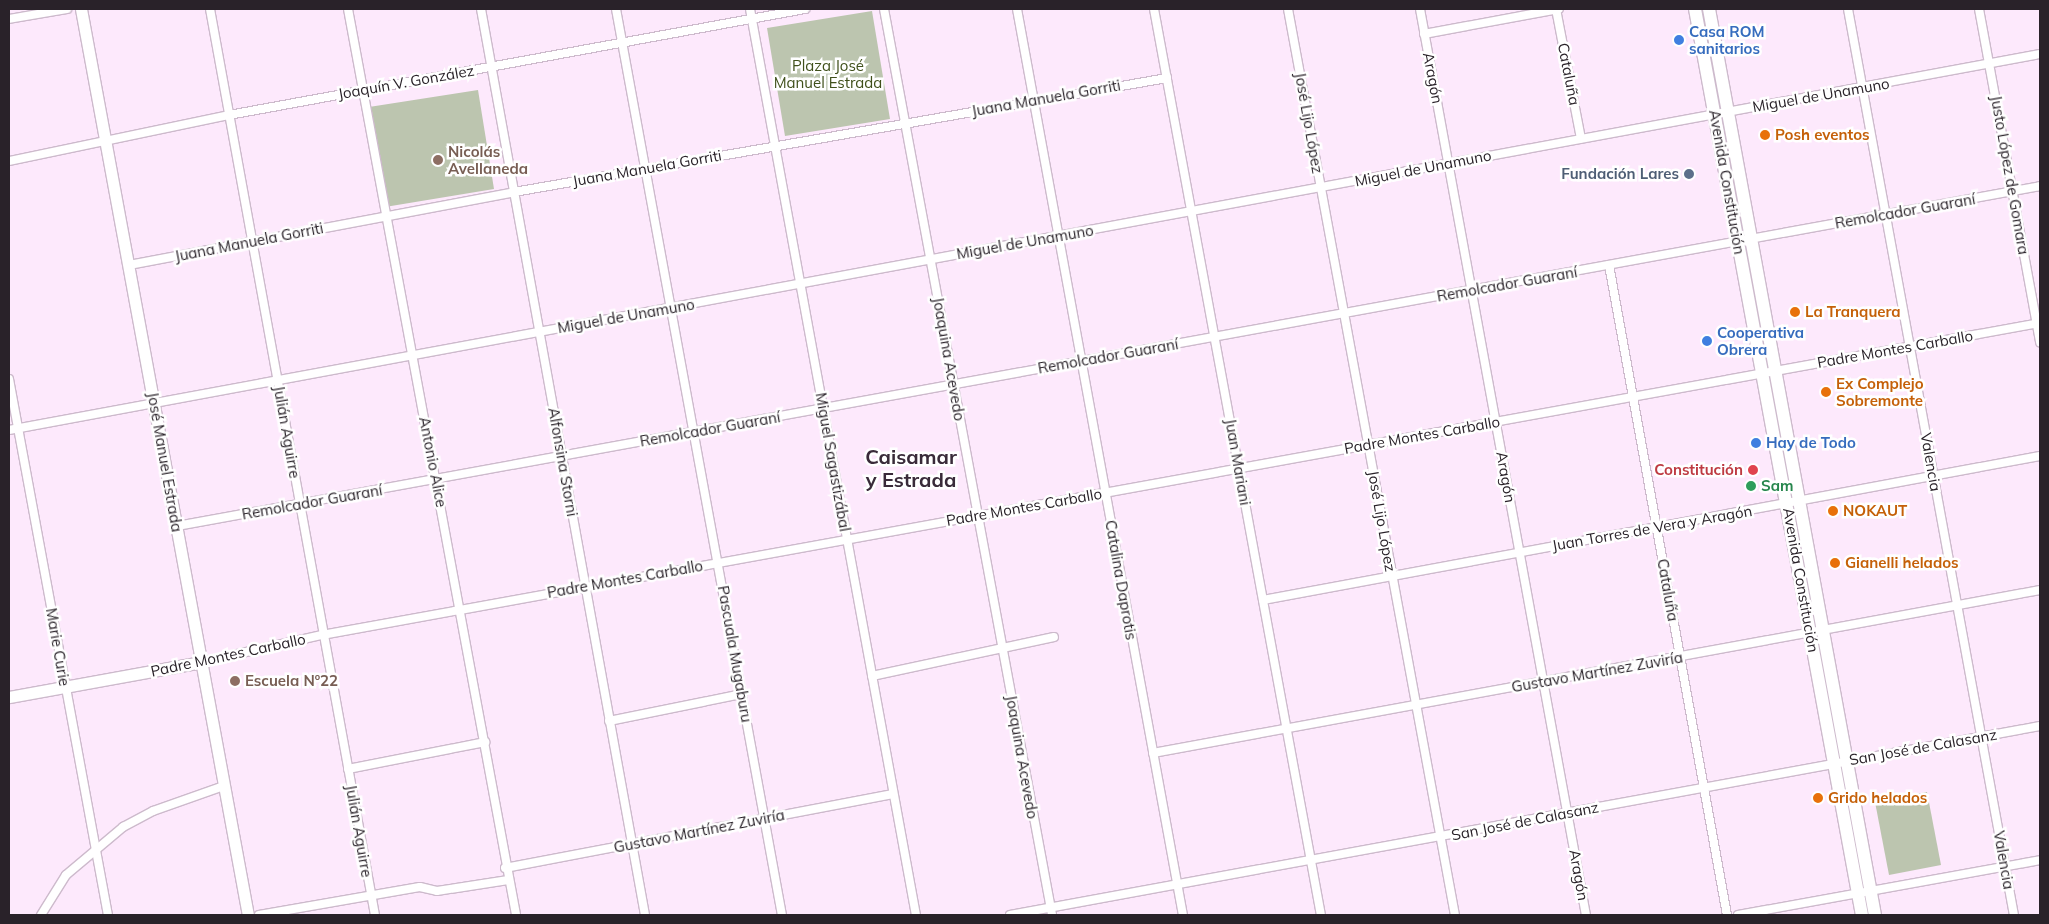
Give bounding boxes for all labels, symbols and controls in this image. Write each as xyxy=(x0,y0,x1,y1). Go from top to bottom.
place label: Casa ROM sanitarios xyxy=(1689,22,1765,57)
marker: Casa ROM sanitarios xyxy=(1673,34,1685,46)
street label: Cataluña xyxy=(1554,41,1584,107)
street label: Aragón xyxy=(1419,51,1447,105)
park label: Plaza José Manuel Estrada xyxy=(774,56,882,91)
street label: Joaquín V. González xyxy=(336,61,476,103)
street label: José Lijo López xyxy=(1291,71,1327,175)
street label: Miguel de Unamuno xyxy=(1751,74,1891,116)
street label: Juana Manuela Gorriti xyxy=(970,76,1122,120)
street label: Justo López de Gomara xyxy=(1987,94,2033,256)
street label: Avenida Constitución xyxy=(1705,108,1749,256)
place label: Posh eventos xyxy=(1775,126,1870,144)
marker: Posh eventos xyxy=(1759,129,1771,141)
place label: Nicolás Avellaneda xyxy=(448,142,528,177)
street label: Juana Manuela Gorriti xyxy=(571,146,723,190)
street label: Miguel de Unamuno xyxy=(1353,146,1493,190)
marker: Nicolás Avellaneda xyxy=(432,154,444,166)
place label: Fundación Lares xyxy=(1561,165,1679,183)
marker: Fundación Lares xyxy=(1683,168,1695,180)
street label: Remolcador Guaraní xyxy=(1833,190,1977,232)
street label: Juana Manuela Gorriti xyxy=(173,219,325,265)
street label: Miguel de Unamuno xyxy=(955,221,1095,263)
street label: Remolcador Guaraní xyxy=(1435,263,1579,305)
street label: Miguel de Unamuno xyxy=(556,295,696,337)
street label: Joaquina Acevedo xyxy=(929,296,969,422)
place label: La Tranquera xyxy=(1805,303,1901,321)
marker: La Tranquera xyxy=(1789,306,1801,318)
place label: Cooperativa Obrera xyxy=(1717,323,1804,358)
street label: Padre Montes Carballo xyxy=(1816,326,1974,372)
street label: Remolcador Guaraní xyxy=(1036,335,1180,377)
marker: Cooperativa Obrera xyxy=(1701,335,1713,347)
place label: Ex Complejo Sobremonte xyxy=(1836,374,1924,409)
street label: Julián Aguirre xyxy=(270,384,304,480)
marker: Ex Complejo Sobremonte xyxy=(1820,386,1832,398)
street label: José Manuel Estrada xyxy=(144,391,186,533)
street label: Miguel Sagastizábal xyxy=(812,391,854,533)
street label: Alfonsina Storni xyxy=(545,406,581,518)
street label: Remolcador Guaraní xyxy=(638,408,782,450)
street label: Padre Montes Carballo xyxy=(1343,412,1501,458)
street label: Antonio Alice xyxy=(415,415,451,509)
street label: Juan Mariani xyxy=(1222,417,1254,507)
street label: Valencia xyxy=(1917,431,1945,493)
place label: Hay de Todo xyxy=(1766,434,1856,452)
marker: Hay de Todo xyxy=(1750,437,1762,449)
district label: Caisamar y Estrada xyxy=(865,444,957,491)
street label: Aragón xyxy=(1493,450,1519,504)
place label: Constitución xyxy=(1654,461,1743,479)
marker: Constitución xyxy=(1747,464,1759,476)
street label: José Lijo López xyxy=(1364,469,1400,573)
place label: Sam xyxy=(1761,477,1793,495)
marker: Sam xyxy=(1745,480,1757,492)
street label: Remolcador Guaraní xyxy=(240,481,384,523)
street label: Padre Montes Carballo xyxy=(945,484,1103,530)
street label: Juan Torres de Vera y Aragón xyxy=(1551,502,1753,554)
place label: NOKAUT xyxy=(1843,502,1907,520)
marker: NOKAUT xyxy=(1827,505,1839,517)
street label: Avenida Constitución xyxy=(1779,506,1823,654)
street label: Catalina Daprotis xyxy=(1102,519,1140,641)
place label: Gianelli helados xyxy=(1845,554,1959,572)
street label: Padre Montes Carballo xyxy=(546,556,704,602)
street label: Cataluña xyxy=(1654,557,1682,623)
marker: Gianelli helados xyxy=(1829,557,1841,569)
street label: Pascuala Mugaburu xyxy=(714,584,756,724)
street label: Marie Curie xyxy=(42,607,74,687)
street label: Padre Montes Carballo xyxy=(149,630,307,680)
street label: Gustavo Martínez Zuviría xyxy=(1510,648,1684,696)
place label: Escuela Nº22 xyxy=(245,672,338,690)
marker: Escuela Nº22 xyxy=(229,675,241,687)
street label: Joaquina Acevedo xyxy=(1002,694,1042,820)
street label: San José de Calasanz xyxy=(1848,725,1998,769)
street label: Julián Aguirre xyxy=(342,783,376,879)
place label: Grido helados xyxy=(1828,789,1927,807)
marker: Grido helados xyxy=(1812,792,1824,804)
street label: San José de Calasanz xyxy=(1450,798,1600,844)
street label: Gustavo Martínez Zuviría xyxy=(612,806,786,856)
street label: Valencia xyxy=(1990,829,2018,891)
street label: Aragón xyxy=(1566,848,1592,902)

